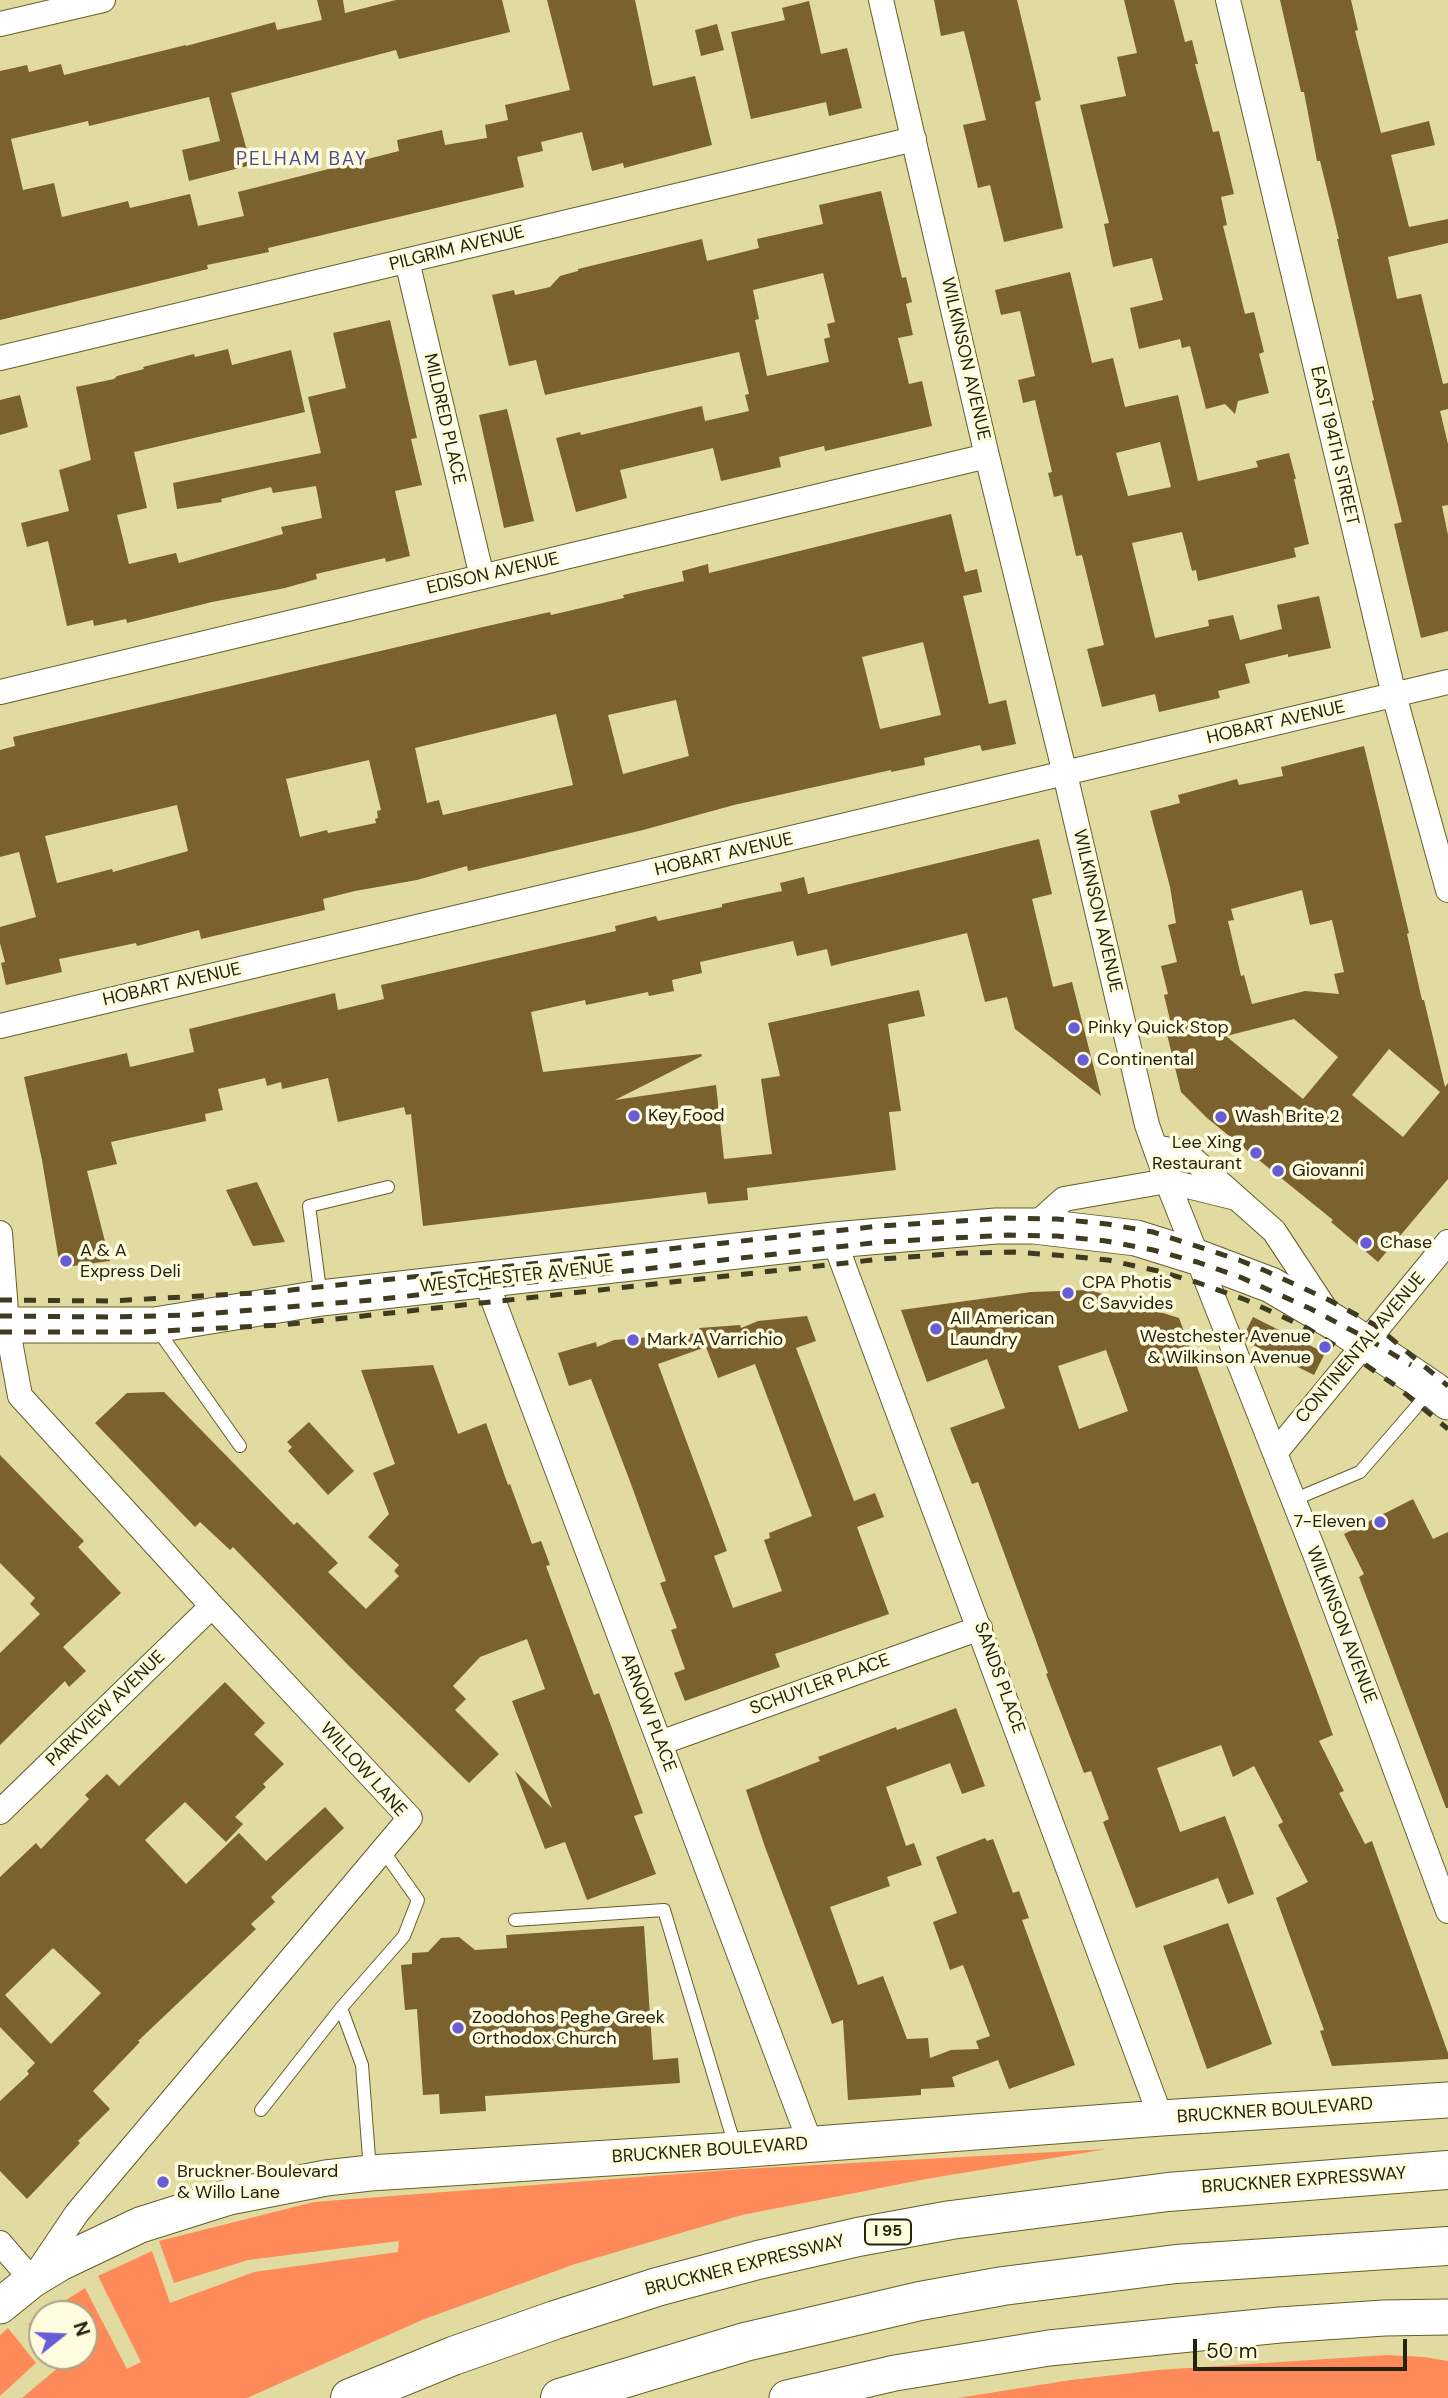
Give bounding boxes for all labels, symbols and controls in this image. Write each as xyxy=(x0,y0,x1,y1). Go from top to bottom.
district label: PELHAM BAY xyxy=(237,149,367,171)
street label: PILGRIM AVENUE xyxy=(387,222,527,276)
street label: WILKINSON AVENUE xyxy=(936,275,994,443)
street label: MILDRED PLACE xyxy=(418,352,470,486)
street label: EAST 194TH STREET xyxy=(1305,364,1363,528)
street label: EDISON AVENUE xyxy=(425,548,561,600)
street label: HOBART AVENUE xyxy=(1205,697,1347,749)
street label: WILKINSON AVENUE xyxy=(1068,827,1126,995)
street label: HOBART AVENUE xyxy=(653,829,795,881)
street label: HOBART AVENUE xyxy=(101,959,243,1011)
place label: Pinky Quick Stop xyxy=(1088,1017,1229,1039)
marker: Pinky Quick Stop xyxy=(1066,1020,1082,1036)
place label: Continental xyxy=(1097,1049,1194,1071)
marker: Continental xyxy=(1075,1052,1091,1068)
place label: Key Food xyxy=(648,1105,724,1127)
place label: Wash Brite 2 xyxy=(1235,1106,1340,1128)
marker: Key Food xyxy=(626,1108,642,1124)
marker: Wash Brite 2 xyxy=(1213,1109,1229,1125)
place label: Lee Xing Restaurant xyxy=(1152,1132,1242,1174)
marker: Lee Xing Restaurant xyxy=(1248,1145,1264,1161)
place label: Giovanni xyxy=(1292,1160,1364,1182)
marker: Giovanni xyxy=(1270,1163,1286,1179)
place label: Chase xyxy=(1380,1232,1432,1254)
marker: Chase xyxy=(1358,1235,1374,1251)
place label: A & A Express Deli xyxy=(80,1240,181,1282)
marker: A & A Express Deli xyxy=(58,1253,74,1269)
street label: WESTCHESTER AVENUE xyxy=(419,1256,615,1298)
street label: CONTINENTAL AVENUE xyxy=(1292,1268,1430,1428)
place label: CPA Photis C Savvides xyxy=(1082,1272,1173,1314)
marker: CPA Photis C Savvides xyxy=(1060,1285,1076,1301)
place label: All American Laundry xyxy=(950,1308,1054,1350)
marker: All American Laundry xyxy=(928,1321,944,1337)
place label: Westchester Avenue & Wilkinson Avenue xyxy=(1140,1326,1311,1368)
place label: Mark A Varrichio xyxy=(647,1329,783,1351)
marker: Mark A Varrichio xyxy=(625,1332,641,1348)
marker: Westchester Avenue & Wilkinson Avenue xyxy=(1317,1339,1333,1355)
place label: 7-Eleven xyxy=(1294,1511,1366,1533)
marker: 7-Eleven xyxy=(1372,1514,1388,1530)
street label: WILKINSON AVENUE xyxy=(1301,1543,1381,1707)
street label: SANDS PLACE xyxy=(969,1619,1029,1737)
street label: PARKVIEW AVENUE xyxy=(42,1647,170,1771)
street label: SCHUYLER PLACE xyxy=(747,1650,893,1720)
street label: ARNOW PLACE xyxy=(616,1651,680,1775)
street label: WILLOW LANE xyxy=(315,1718,411,1822)
place label: Zoodohos Peghe Greek Orthodox Church xyxy=(472,2007,665,2050)
marker: Zoodohos Peghe Greek Orthodox Church xyxy=(450,2020,466,2036)
street label: BRUCKNER BOULEVARD xyxy=(1176,2093,1374,2129)
street label: BRUCKNER BOULEVARD xyxy=(611,2133,809,2169)
place label: Bruckner Boulevard & Willo Lane xyxy=(177,2161,338,2204)
street label: BRUCKNER EXPRESSWAY xyxy=(1201,2163,1407,2199)
marker: Bruckner Boulevard & Willo Lane xyxy=(155,2174,171,2190)
road number: I 95 xyxy=(865,2220,911,2244)
street label: BRUCKNER EXPRESSWAY xyxy=(643,2231,847,2301)
north arrow xyxy=(28,2300,98,2370)
text: N xyxy=(68,2319,96,2339)
scale bar xyxy=(1196,2324,1410,2368)
text: 50 m xyxy=(1206,2337,1257,2365)

